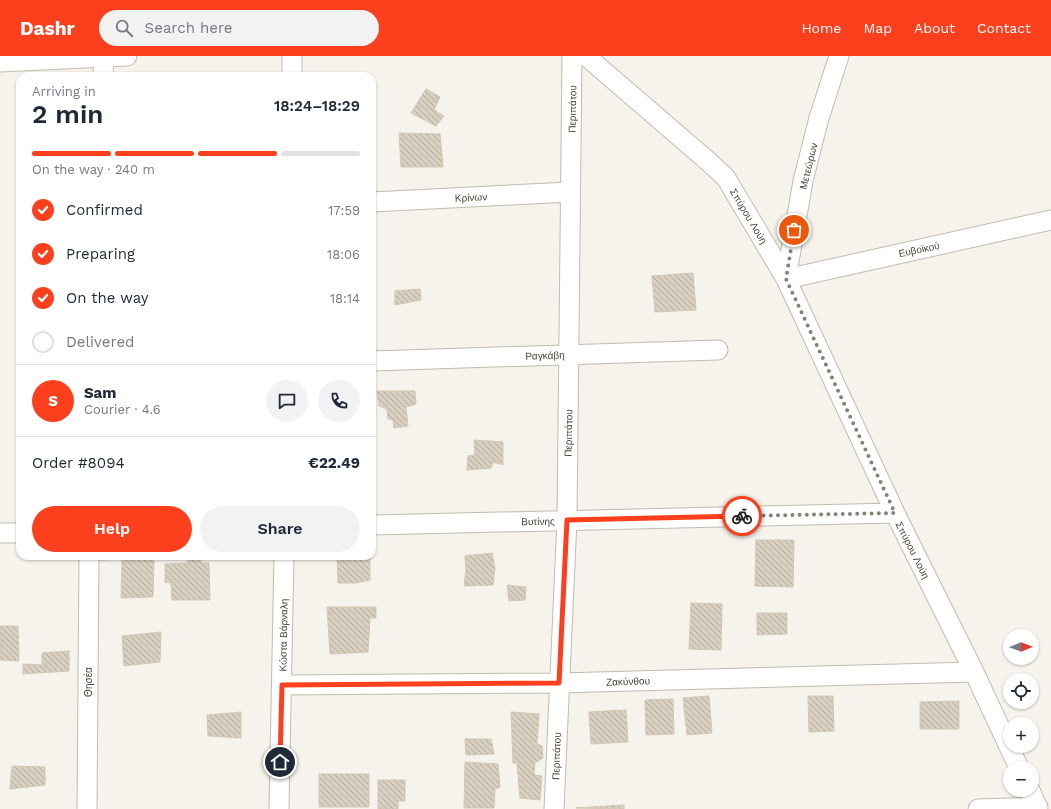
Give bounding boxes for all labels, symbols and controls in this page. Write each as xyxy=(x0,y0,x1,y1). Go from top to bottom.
search box xyxy=(99,10,379,46)
text: Dashr xyxy=(20,17,75,40)
icon: search xyxy=(113,17,135,39)
text: Search here xyxy=(145,19,233,37)
text: Home xyxy=(801,20,841,36)
text: Map xyxy=(863,20,892,36)
text: About xyxy=(914,20,955,36)
text: Contact xyxy=(977,20,1031,36)
text: Arriving in xyxy=(32,84,96,99)
street label: Περιπάτου xyxy=(567,85,578,133)
text: 18:24–18:29 xyxy=(274,97,360,115)
text: 2 min xyxy=(32,99,103,129)
street label: Μετεώρων xyxy=(797,142,820,190)
text: On the way · 240 m xyxy=(32,162,155,177)
street label: Σπύρου Λούη xyxy=(728,187,769,246)
street label: Κρίνων xyxy=(455,191,487,204)
icon: check xyxy=(32,199,54,221)
text: Confirmed xyxy=(66,201,143,219)
text: 17:59 xyxy=(328,203,360,218)
pin xyxy=(777,213,811,247)
icon: bag xyxy=(783,219,805,241)
street label: Ευβοϊκού xyxy=(898,240,941,259)
icon: check xyxy=(32,243,54,265)
text: Preparing xyxy=(66,245,135,263)
text: 18:06 xyxy=(327,247,360,262)
icon: check xyxy=(32,287,54,309)
text: On the way xyxy=(66,289,148,307)
text: 18:14 xyxy=(330,291,360,306)
text: Delivered xyxy=(66,333,134,351)
street label: Ραγκάβη xyxy=(525,349,565,362)
button: chat xyxy=(266,380,308,422)
button: phone xyxy=(318,380,360,422)
text: Sam xyxy=(84,384,116,402)
text: S xyxy=(48,392,58,410)
text: Courier · 4.6 xyxy=(84,402,161,417)
street label: Περιπάτου xyxy=(563,409,574,457)
text: Order #8094 xyxy=(32,454,125,472)
text: €22.49 xyxy=(308,454,360,472)
courier xyxy=(722,496,762,536)
icon: bike xyxy=(731,505,753,527)
button: Help xyxy=(32,506,192,552)
button: Share xyxy=(200,506,360,552)
street label: Βυτίνης xyxy=(521,516,555,527)
street label: Σπύρου Λούη xyxy=(893,520,932,581)
street label: Κώστα Βάρναλη xyxy=(277,598,290,672)
north arrow xyxy=(1003,629,1039,665)
map controls xyxy=(1003,629,1039,797)
street label: Θησέα xyxy=(83,667,94,697)
button: locate xyxy=(1003,673,1039,709)
street label: Ζακύνθου xyxy=(606,675,650,688)
button: + xyxy=(1003,717,1039,753)
street label: Περιπάτου xyxy=(550,732,563,780)
pin xyxy=(263,745,297,779)
icon: home xyxy=(269,751,291,773)
button: − xyxy=(1003,761,1039,797)

